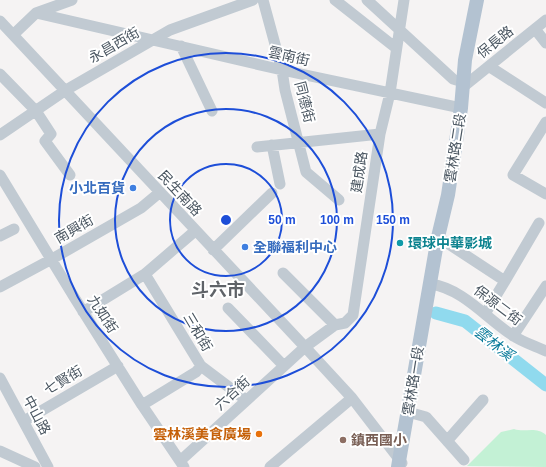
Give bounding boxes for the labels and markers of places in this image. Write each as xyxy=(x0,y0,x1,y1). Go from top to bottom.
place label: 小北百貨 xyxy=(69,180,125,196)
marker: 小北百貨 xyxy=(128,183,138,193)
centre of rings xyxy=(219,213,233,227)
place label: 環球中華影城 xyxy=(408,235,492,251)
marker: 環球中華影城 xyxy=(395,238,405,248)
place label: 全聯福利中心 xyxy=(253,239,337,255)
marker: 全聯福利中心 xyxy=(240,242,250,252)
place label: 雲林溪美食廣場 xyxy=(153,426,251,442)
marker: 雲林溪美食廣場 xyxy=(254,429,264,439)
place label: 鎮西國小 xyxy=(351,432,407,448)
marker: 鎮西國小 xyxy=(338,435,348,445)

